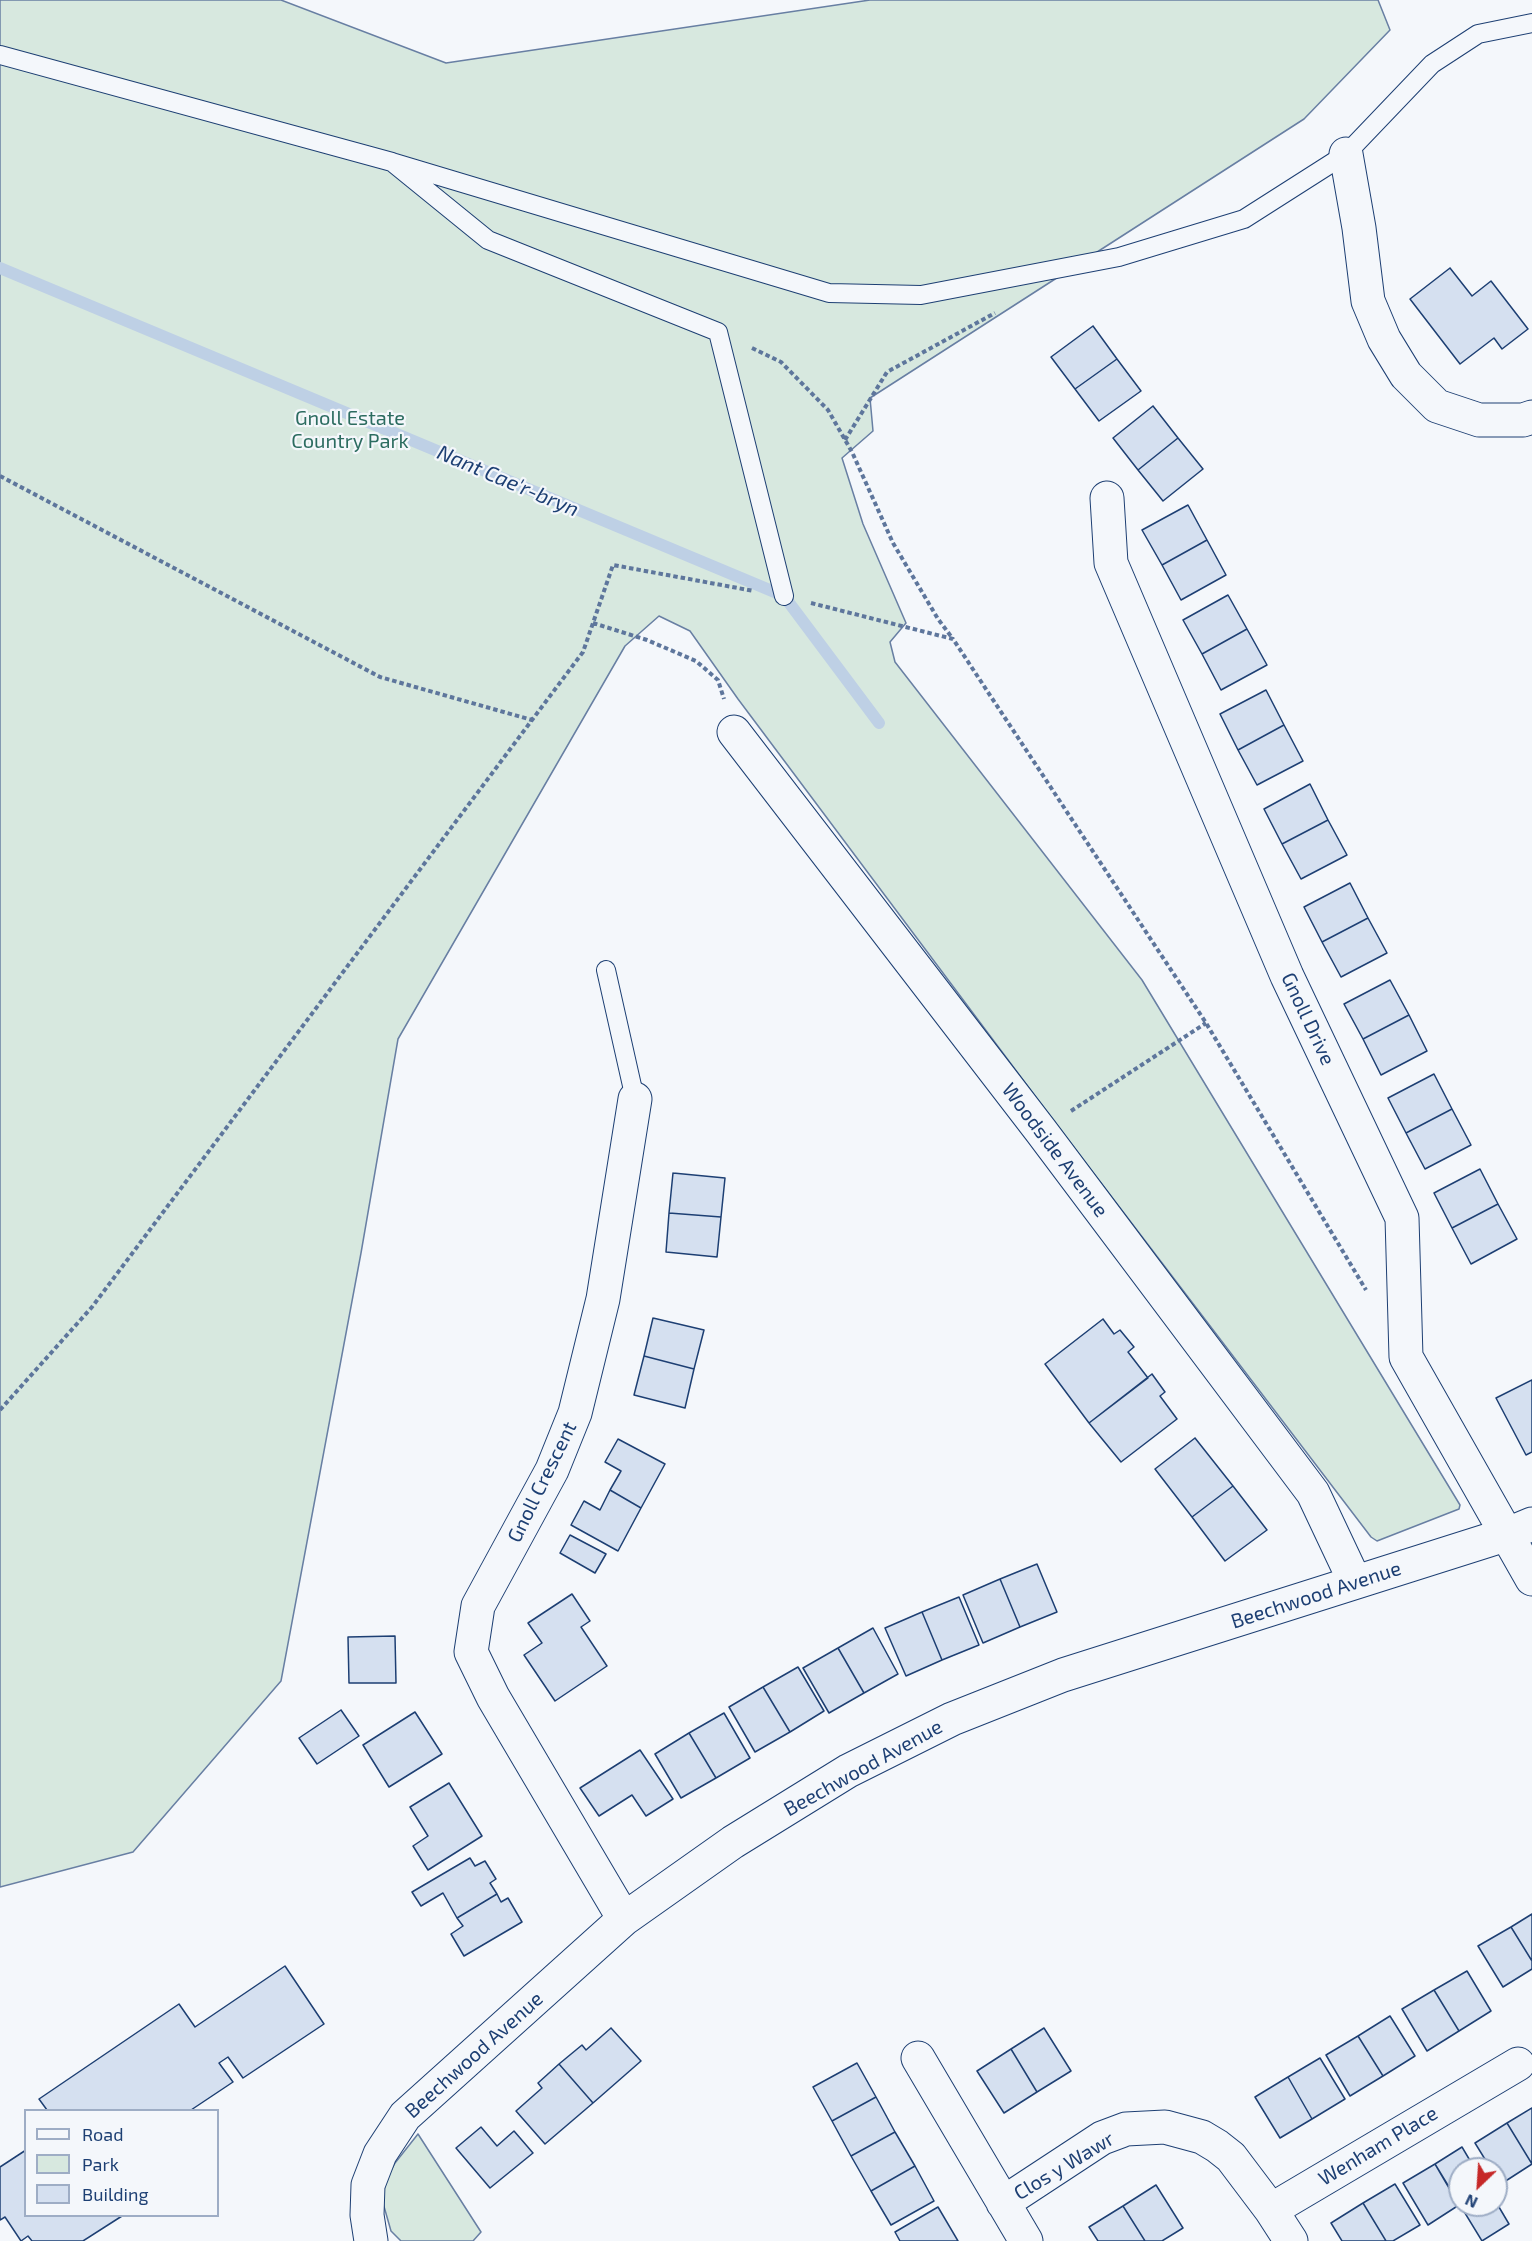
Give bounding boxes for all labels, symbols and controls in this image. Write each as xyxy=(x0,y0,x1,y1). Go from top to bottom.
park label: Gnoll Estate Country Park xyxy=(291,406,409,453)
water label: Nant Cae'r-bryn xyxy=(433,440,583,522)
street label: Gnoll Drive xyxy=(1276,969,1340,1069)
street label: Woodside Avenue xyxy=(997,1078,1113,1222)
street label: Gnoll Crescent xyxy=(502,1418,582,1546)
street label: Beechwood Avenue xyxy=(1228,1556,1404,1634)
street label: Beechwood Avenue xyxy=(780,1715,946,1821)
street label: Beechwood Avenue xyxy=(400,1987,548,2123)
street label: Wenham Place xyxy=(1314,2101,1442,2191)
legend xyxy=(24,2109,219,2217)
text: Road xyxy=(82,2123,123,2145)
street label: Clos y Wawr xyxy=(1010,2127,1118,2205)
text: Park xyxy=(82,2153,119,2175)
north arrow xyxy=(1448,2157,1508,2217)
text: Building xyxy=(82,2183,149,2205)
text: N xyxy=(1462,2191,1480,2213)

